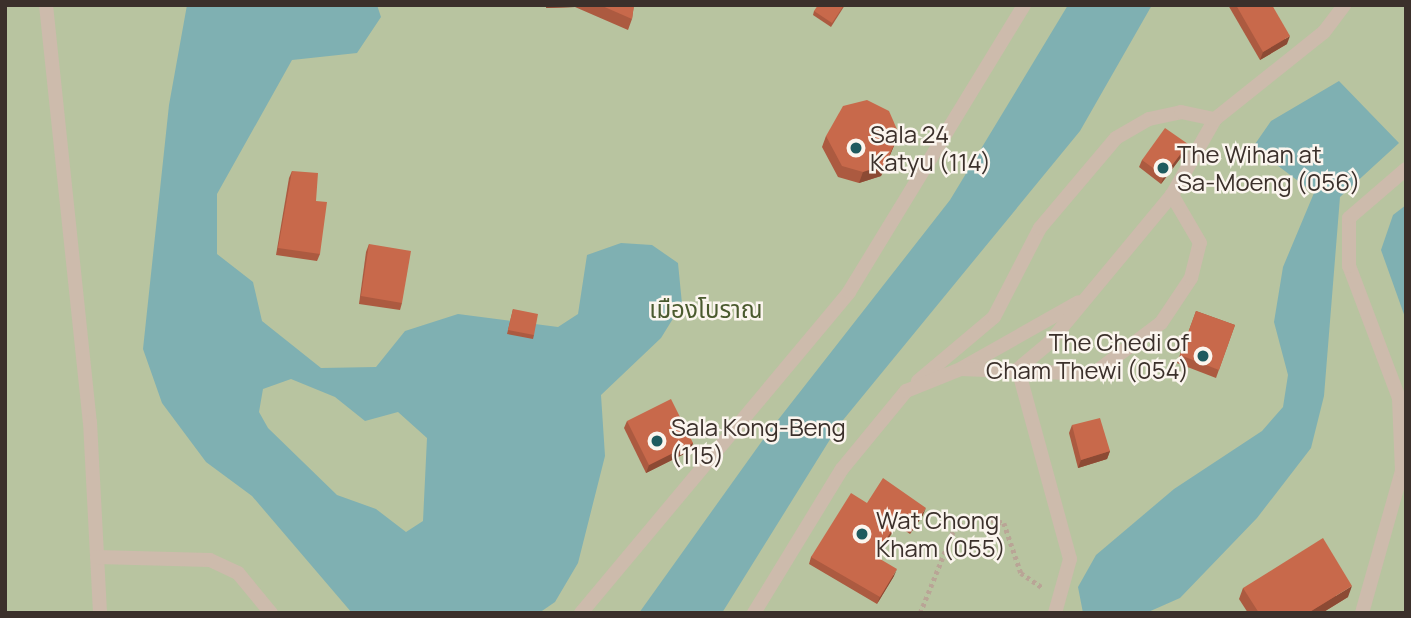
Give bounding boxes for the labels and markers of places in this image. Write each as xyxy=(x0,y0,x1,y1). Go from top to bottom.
place label: Sala 24 Katyu (114) xyxy=(870,120,991,176)
marker: Sala 24 Katyu (114) xyxy=(848,140,864,156)
place label: The Wihan at Sa-Moeng (056) xyxy=(1177,140,1360,196)
marker: The Wihan at Sa-Moeng (056) xyxy=(1155,160,1171,176)
place label: The Chedi of Cham Thewi (054) xyxy=(986,328,1189,384)
marker: The Chedi of Cham Thewi (054) xyxy=(1195,348,1211,364)
place label: Sala Kong-Beng (115) xyxy=(671,413,846,469)
marker: Sala Kong-Beng (115) xyxy=(649,433,665,449)
place label: Wat Chong Kham (055) xyxy=(876,506,1006,562)
marker: Wat Chong Kham (055) xyxy=(854,526,870,542)

